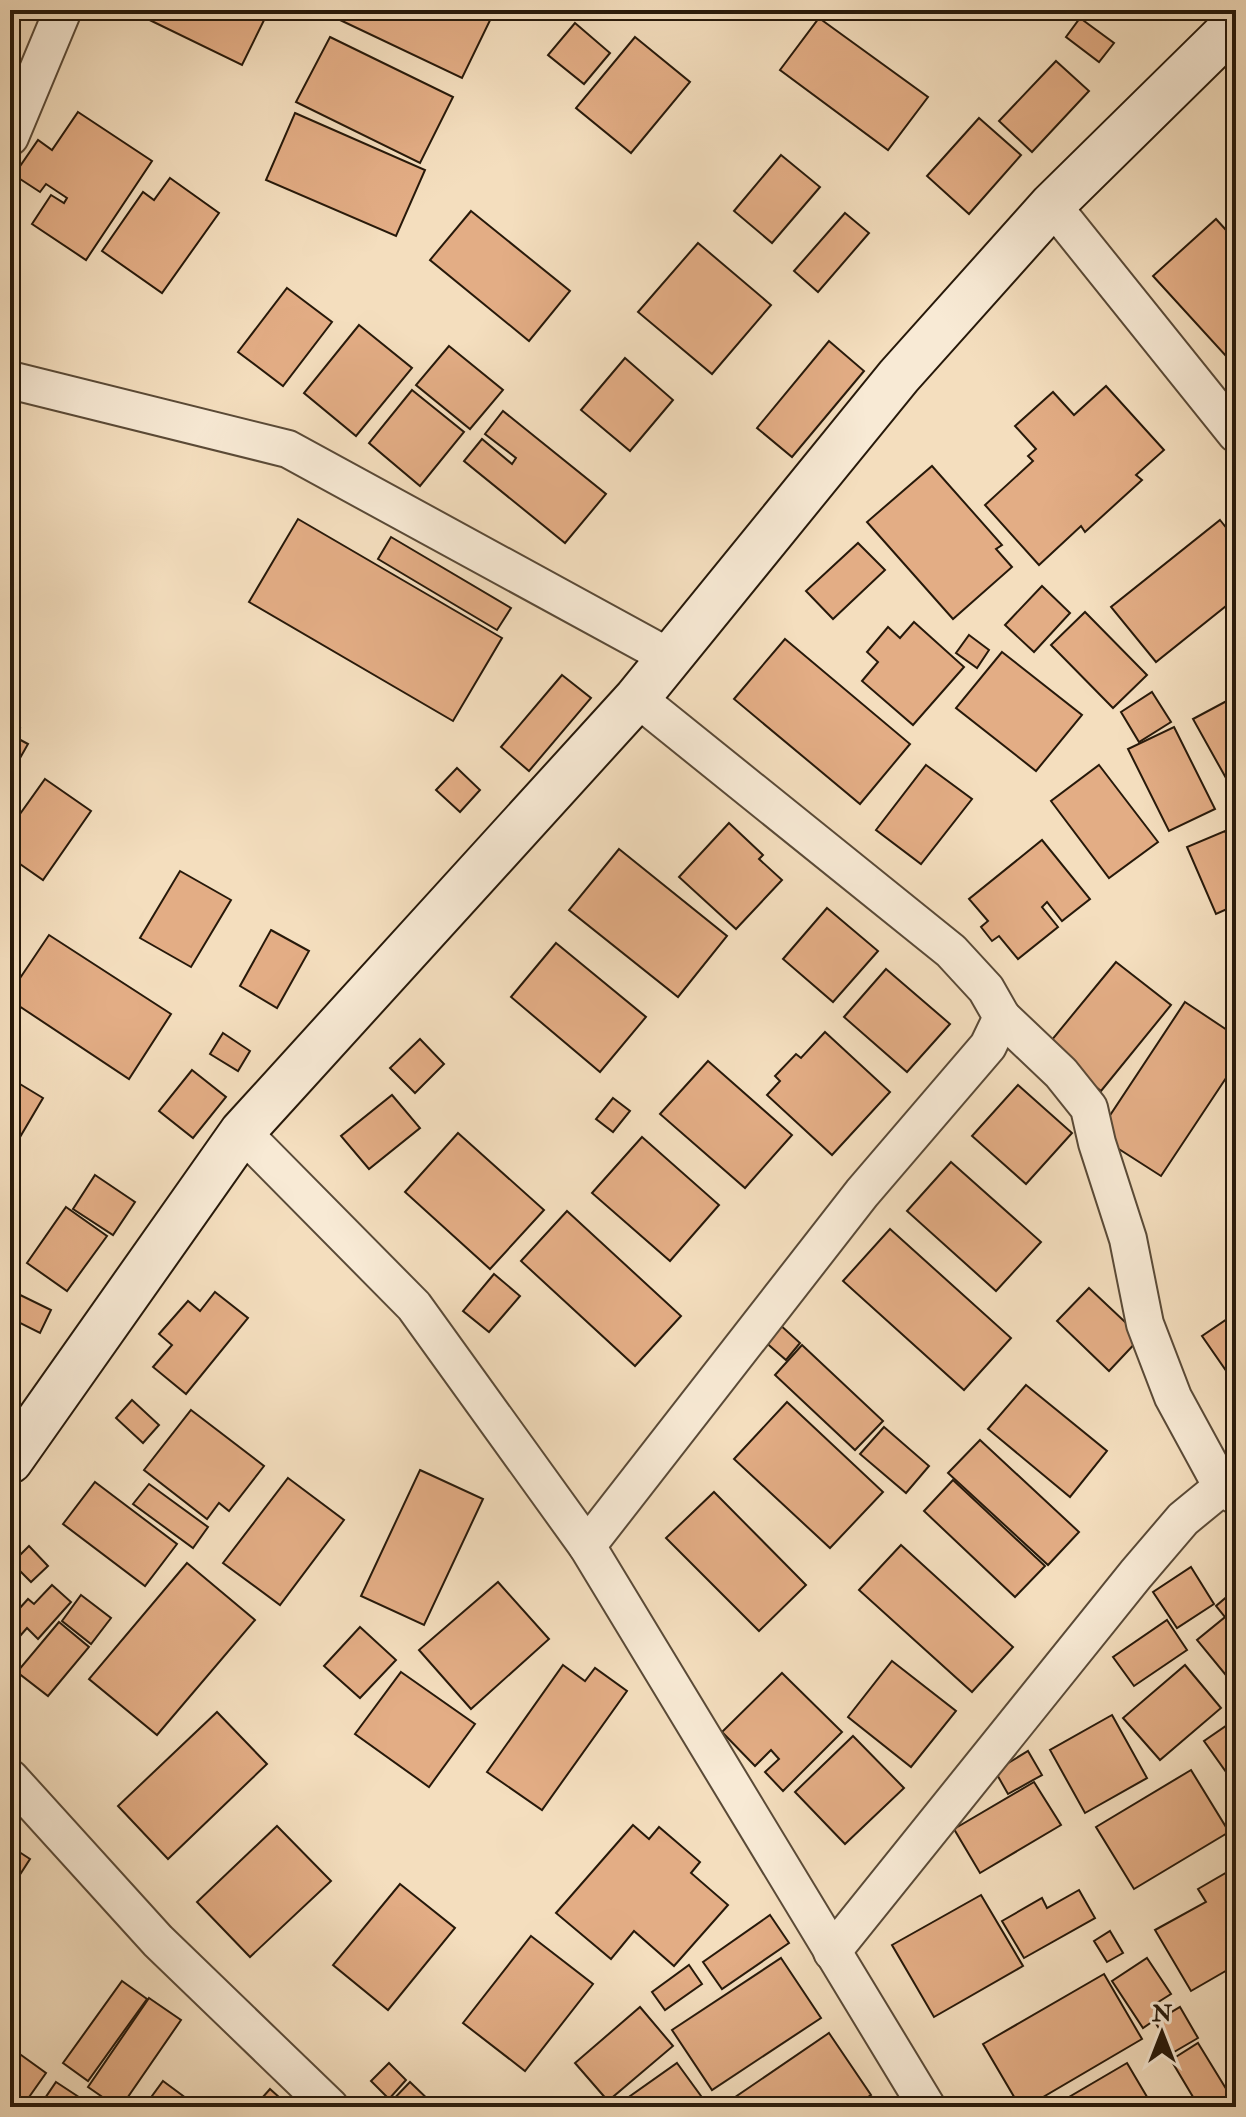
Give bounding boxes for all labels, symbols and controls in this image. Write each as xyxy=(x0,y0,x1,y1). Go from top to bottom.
north arrow xyxy=(1122,1993,1202,2073)
text: N xyxy=(1151,2000,1172,2028)

